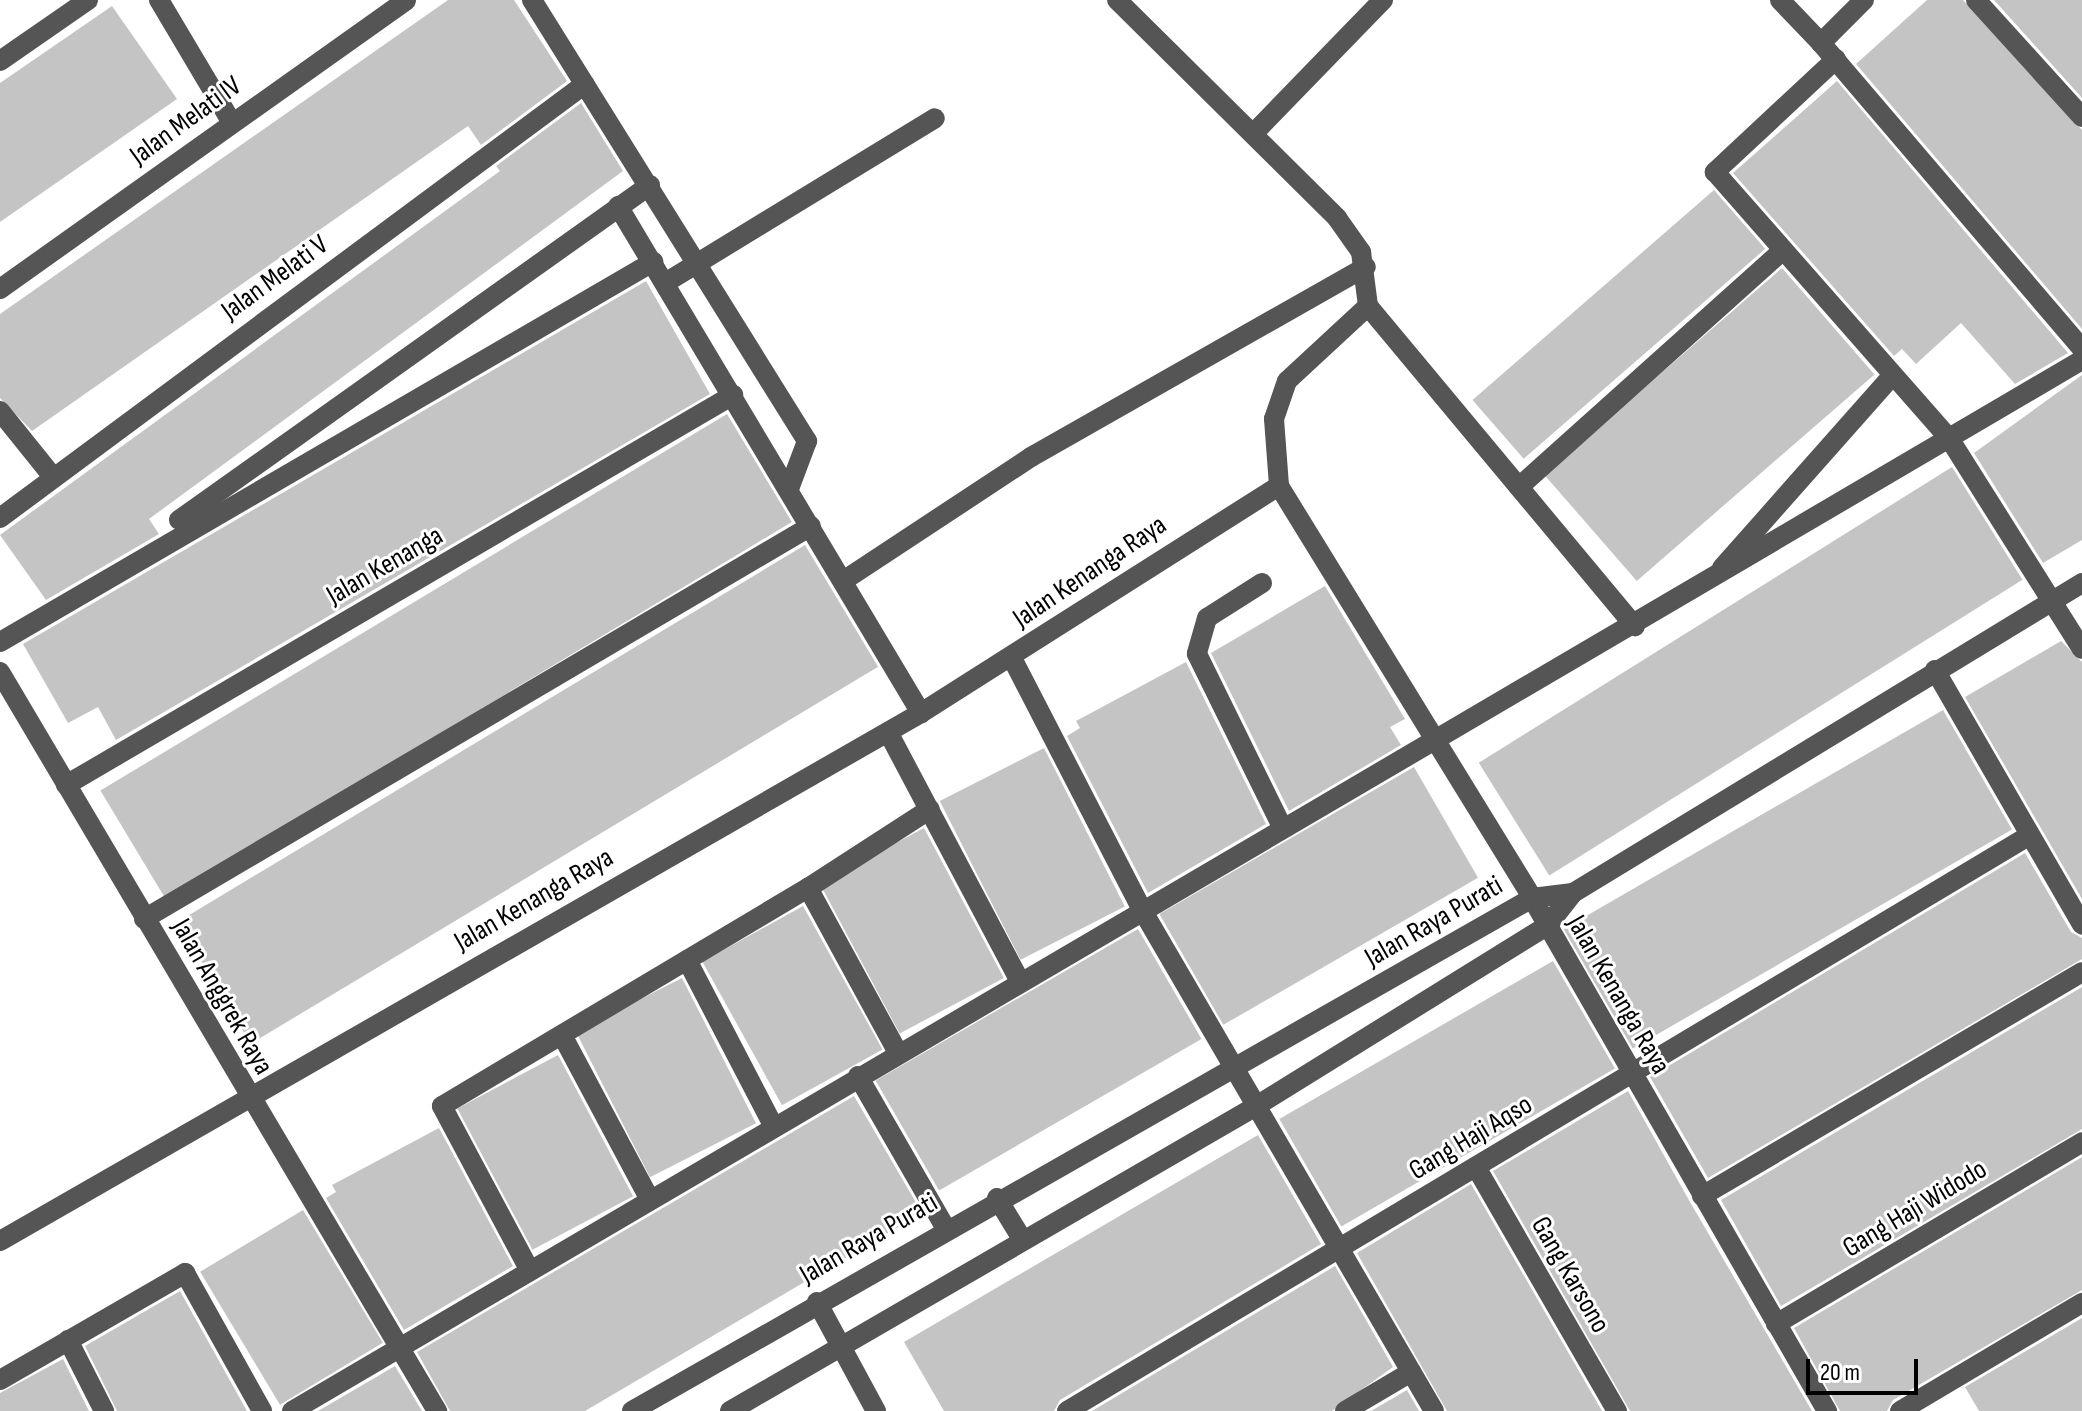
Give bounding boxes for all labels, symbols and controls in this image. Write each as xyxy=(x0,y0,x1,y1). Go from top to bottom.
street label: Jalan Melati IV xyxy=(124,69,248,173)
street label: Jalan Melati V xyxy=(215,228,335,328)
street label: Jalan Kenanga Raya xyxy=(1007,508,1173,636)
street label: Jalan Kenanga xyxy=(321,519,449,613)
street label: Jalan Kenanga Raya xyxy=(449,841,619,959)
street label: Jalan Raya Purati xyxy=(1359,869,1509,975)
street label: Jalan Kenanga Raya xyxy=(1559,910,1677,1080)
street label: Jalan Anggrek Raya xyxy=(164,913,280,1081)
street label: Gang Haji Aqso xyxy=(1403,1088,1539,1188)
street label: Gang Haji Widodo xyxy=(1837,1153,1993,1265)
street label: Jalan Raya Purati xyxy=(794,1186,944,1292)
street label: Gang Karsono xyxy=(1523,1211,1617,1339)
scale bar xyxy=(1810,1343,1922,1393)
text: 20 m xyxy=(1820,1358,1860,1387)

